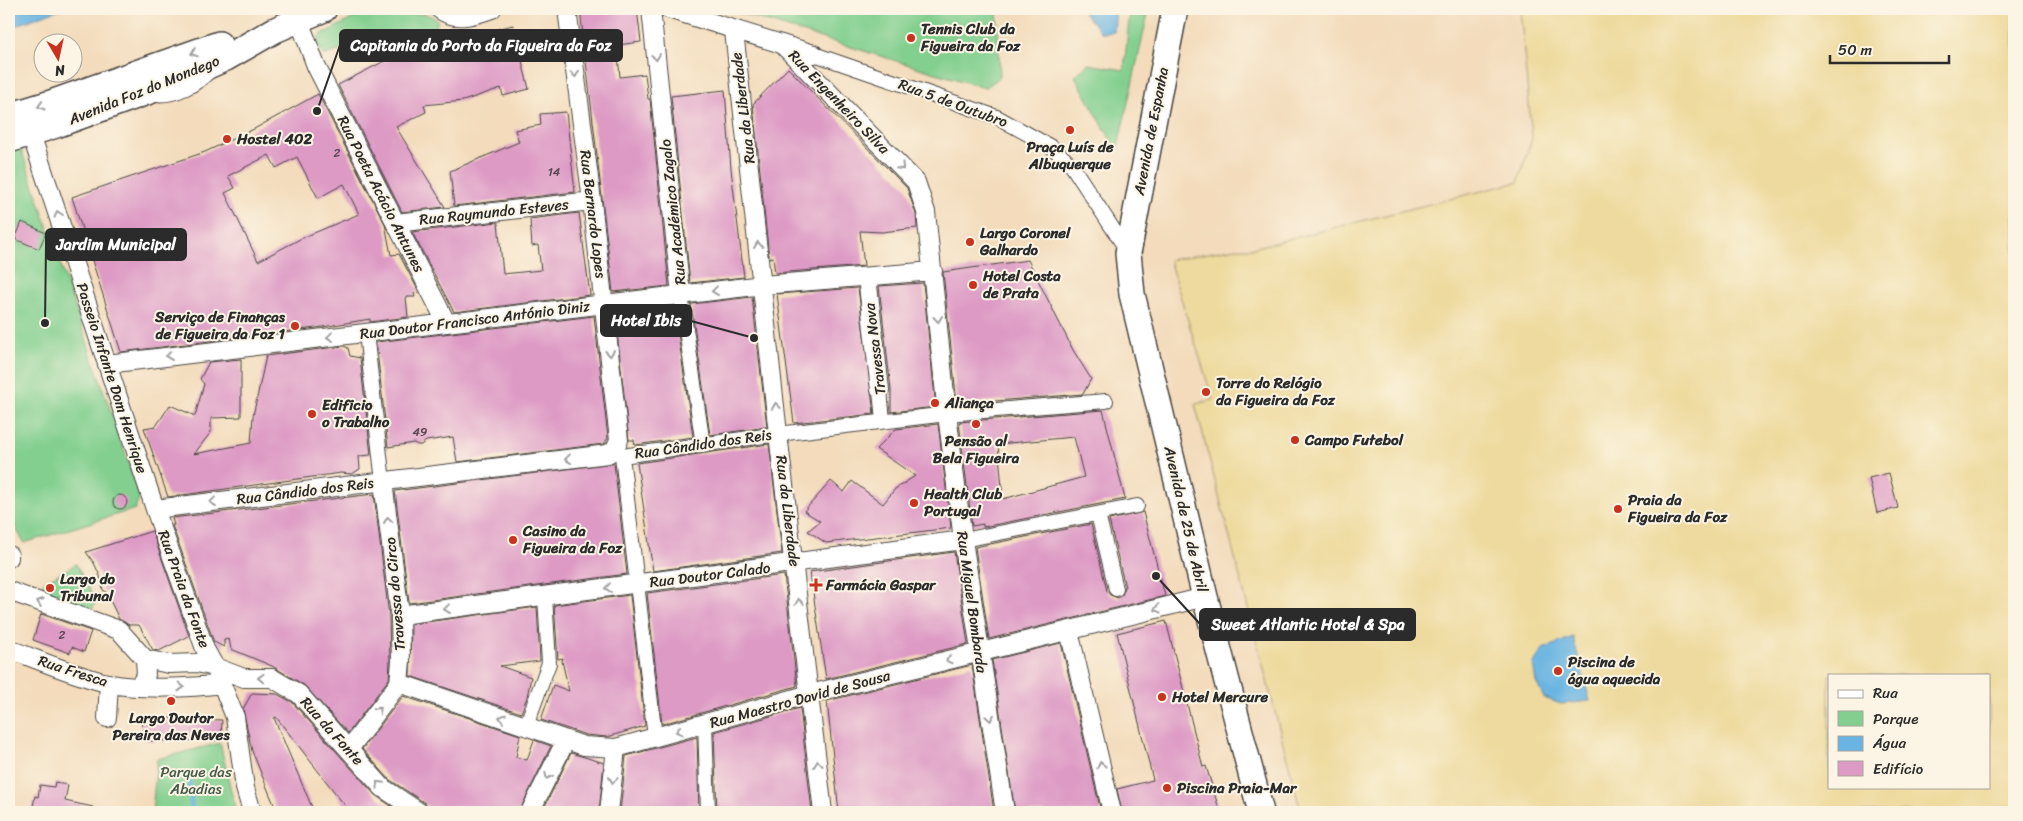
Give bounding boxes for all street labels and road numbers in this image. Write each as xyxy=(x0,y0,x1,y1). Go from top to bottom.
street label: Rua Engenheiro Silva xyxy=(782,44,896,161)
street label: Avenida Foz do Mondego xyxy=(64,48,224,133)
street label: Rua da Liberdade xyxy=(723,51,763,165)
street label: Avenida de Espanha xyxy=(1126,64,1176,198)
street label: Rua 5 de Outubro xyxy=(895,71,1012,135)
street label: Rua Poeta Acácio Antunes xyxy=(330,111,432,277)
street label: Rua Académico Zagalo xyxy=(652,137,694,286)
street label: Rua Bernardo Lopes xyxy=(572,148,614,280)
street label: Rua Raymundo Esteves xyxy=(418,191,570,233)
street label: Passeio Infante Dom Henrique xyxy=(69,279,155,477)
street label: Rua Doutor Francisco António Diniz xyxy=(358,293,592,347)
street label: Travessa Nova xyxy=(856,301,894,396)
street label: Rua Cândido dos Reis xyxy=(633,421,774,466)
street label: Avenida de 25 de Abril xyxy=(1156,442,1216,595)
street label: Rua da Liberdade xyxy=(768,454,808,568)
street label: Rua Cândido dos Reis xyxy=(235,470,376,512)
street label: Rua Praia da Fonte xyxy=(151,526,218,652)
street label: Rua Miguel Bombarda xyxy=(949,529,995,675)
street label: Travessa do Circo xyxy=(377,536,413,652)
street label: Rua Doutor Calado xyxy=(648,555,772,595)
street label: Rua Fresca xyxy=(35,648,112,695)
street label: Rua Maestro David de Sousa xyxy=(707,662,894,736)
street label: Rua da Fonte xyxy=(294,691,370,772)

